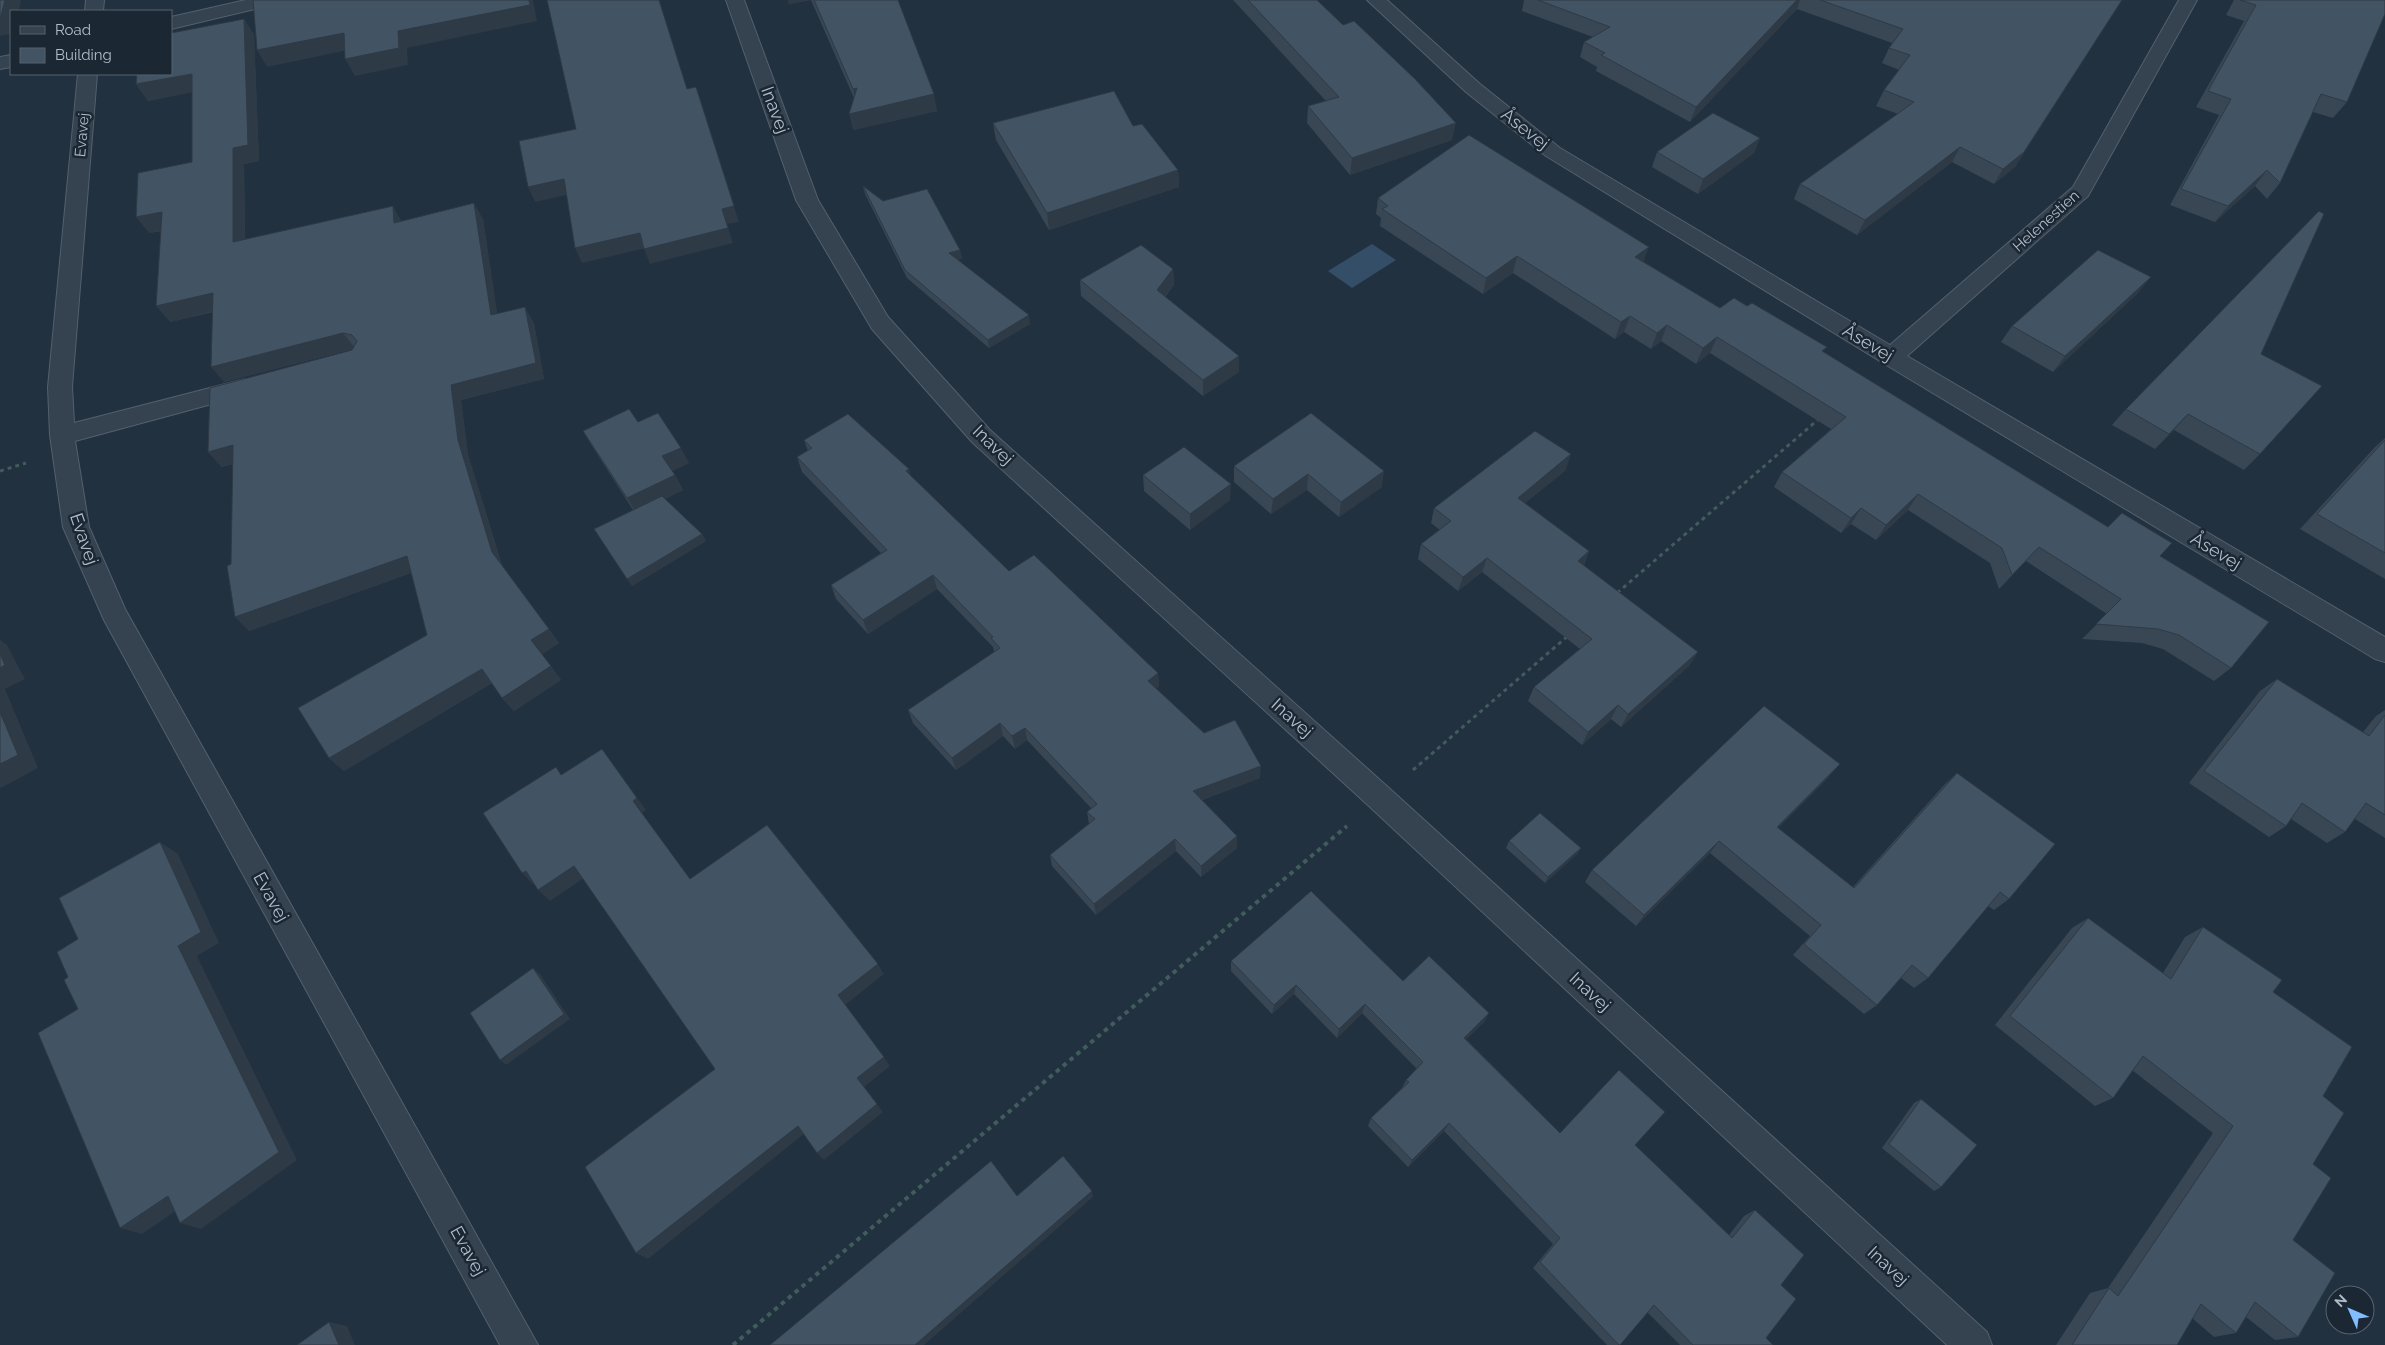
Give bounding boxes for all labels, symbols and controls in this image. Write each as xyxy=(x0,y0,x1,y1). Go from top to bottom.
legend xyxy=(10,10,172,75)
text: Road xyxy=(55,21,91,39)
text: Building xyxy=(55,46,112,64)
street label: Inavej xyxy=(757,84,794,136)
street label: Åsevej xyxy=(1497,103,1554,154)
street label: Evavej xyxy=(71,112,93,158)
street label: Helenestien xyxy=(2009,186,2083,256)
street label: Åsevej xyxy=(1839,319,1898,366)
street label: Inavej xyxy=(969,420,1018,469)
street label: Evavej xyxy=(66,510,103,567)
street label: Åsevej xyxy=(2187,527,2246,574)
street label: Inavej xyxy=(1267,694,1317,742)
street label: Evavej xyxy=(249,868,294,925)
street label: Inavej xyxy=(1565,967,1615,1016)
street label: Evavej xyxy=(446,1222,491,1279)
street label: Inavej xyxy=(1863,1241,1913,1290)
north arrow xyxy=(2325,1285,2375,1335)
text: N xyxy=(2331,1291,2350,1310)

